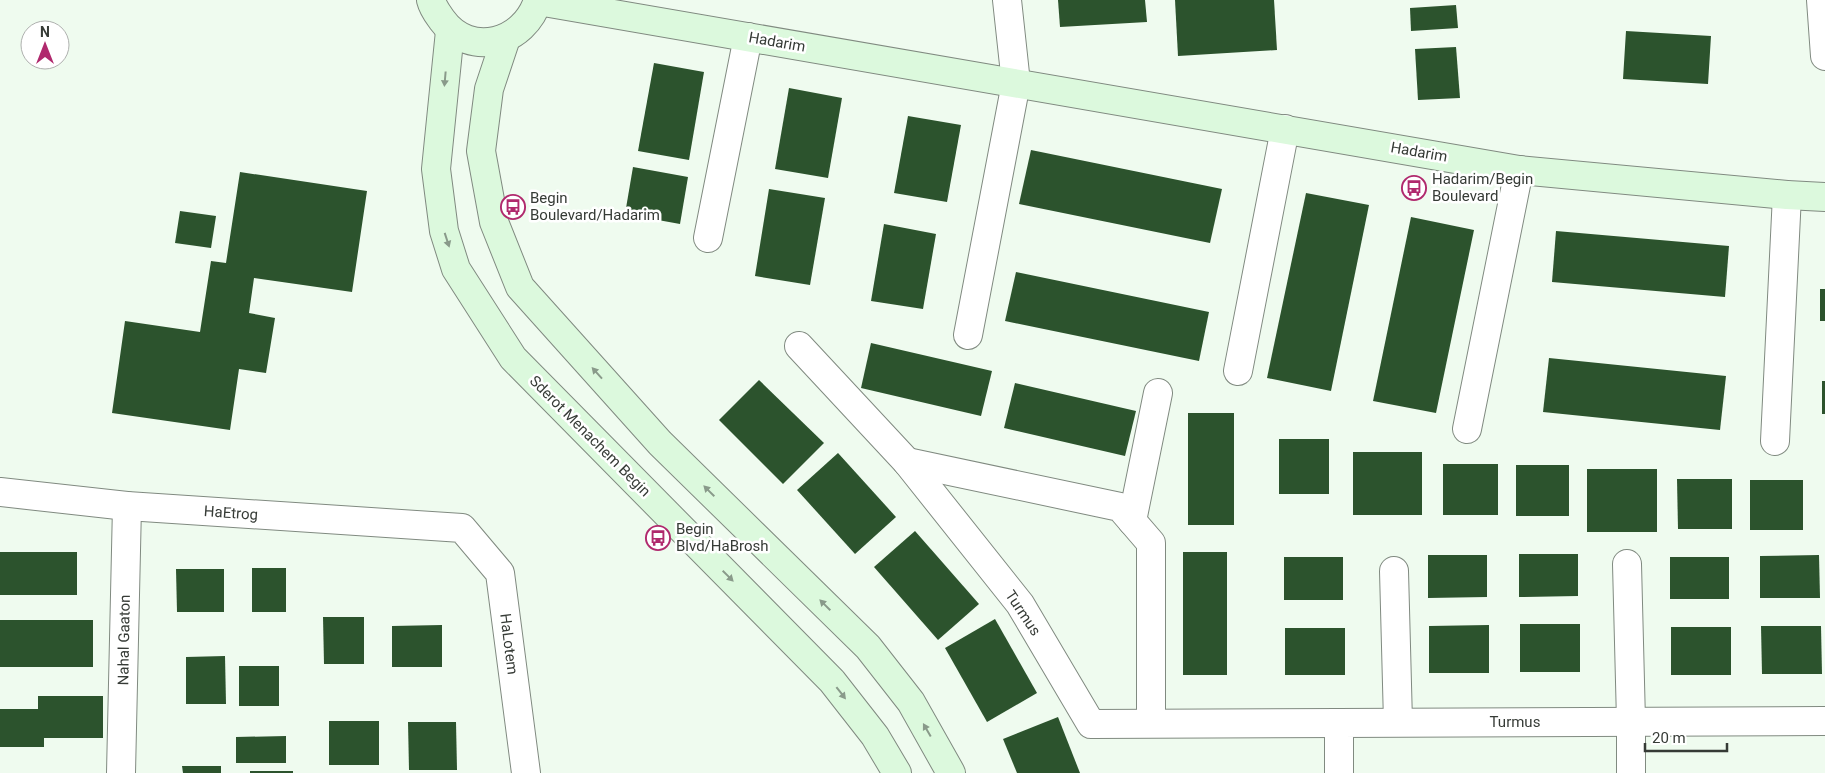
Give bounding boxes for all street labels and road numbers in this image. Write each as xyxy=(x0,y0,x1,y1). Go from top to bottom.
street label: Hadarim xyxy=(747,28,807,56)
street label: Hadarim xyxy=(1389,138,1449,166)
street label: Sderot Menachem Begin xyxy=(526,372,654,500)
street label: HaEtrog xyxy=(203,502,259,524)
street label: Turmus xyxy=(1001,587,1045,639)
street label: Nahal Gaaton xyxy=(114,594,134,686)
street label: HaLotem xyxy=(496,612,522,676)
street label: Turmus xyxy=(1490,713,1540,731)

